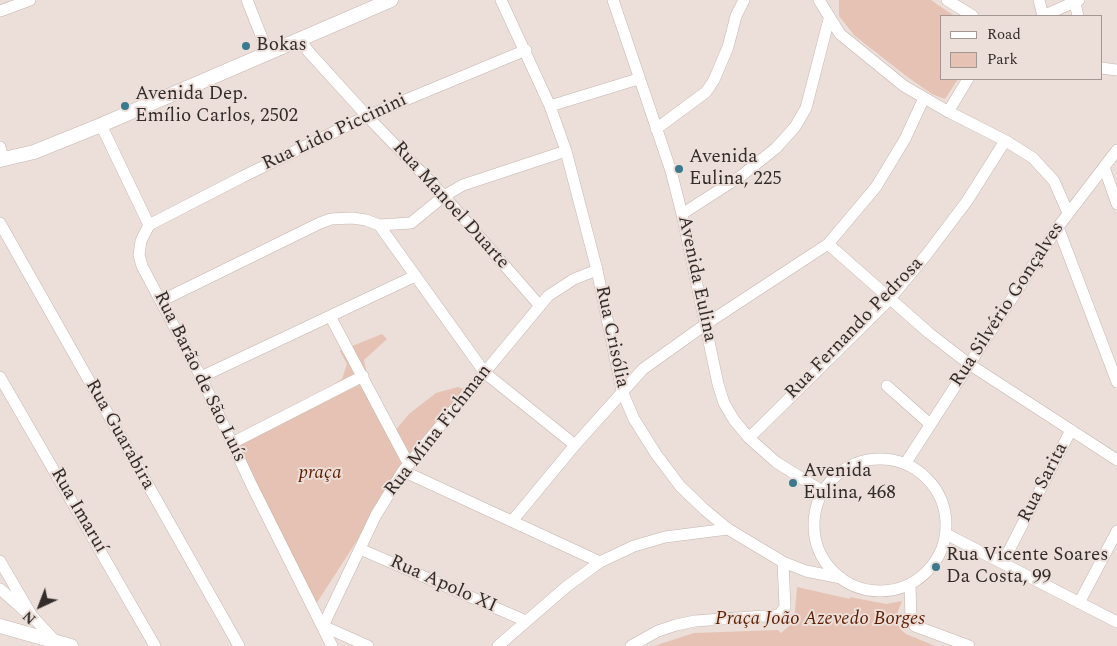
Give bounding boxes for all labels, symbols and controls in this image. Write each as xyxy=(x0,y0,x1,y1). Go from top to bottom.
legend xyxy=(940,15,1102,80)
text: Road xyxy=(987,23,1021,46)
place label: Bokas xyxy=(256,35,307,57)
marker: Bokas xyxy=(240,40,252,52)
text: Park xyxy=(987,48,1018,71)
place label: Avenida Dep. Emílio Carlos, 2502 xyxy=(135,84,298,128)
street label: Rua Lido Piccinini xyxy=(259,90,411,176)
marker: Avenida Dep. Emílio Carlos, 2502 xyxy=(119,100,131,112)
street label: Rua Manoel Duarte xyxy=(387,137,513,275)
place label: Avenida Eulina, 225 xyxy=(689,147,782,191)
marker: Avenida Eulina, 225 xyxy=(673,163,685,175)
street label: Avenida Eulina xyxy=(672,214,720,344)
street label: Rua Silvério Gonçalves xyxy=(946,218,1070,392)
street label: Rua Fernando Pedrosa xyxy=(781,253,929,405)
street label: Rua Crisólia xyxy=(589,284,633,390)
street label: Rua Barão de São Luís xyxy=(148,288,250,466)
street label: Rua Mina Fichman xyxy=(381,361,497,501)
street label: Rua Guarabira xyxy=(79,376,159,494)
street label: Rua Sarita xyxy=(1014,439,1074,527)
place label: Avenida Eulina, 468 xyxy=(803,461,896,505)
park label: praça xyxy=(298,463,342,485)
street label: Rua Imaruí xyxy=(45,464,111,558)
marker: Avenida Eulina, 468 xyxy=(787,477,799,489)
place label: Rua Vicente Soares Da Costa, 99 xyxy=(946,545,1108,589)
street label: Rua Apolo XI xyxy=(386,551,500,619)
marker: Rua Vicente Soares Da Costa, 99 xyxy=(930,561,942,573)
north arrow xyxy=(15,581,65,631)
text: N xyxy=(18,606,41,629)
park label: Praça João Azevedo Borges xyxy=(715,609,925,631)

